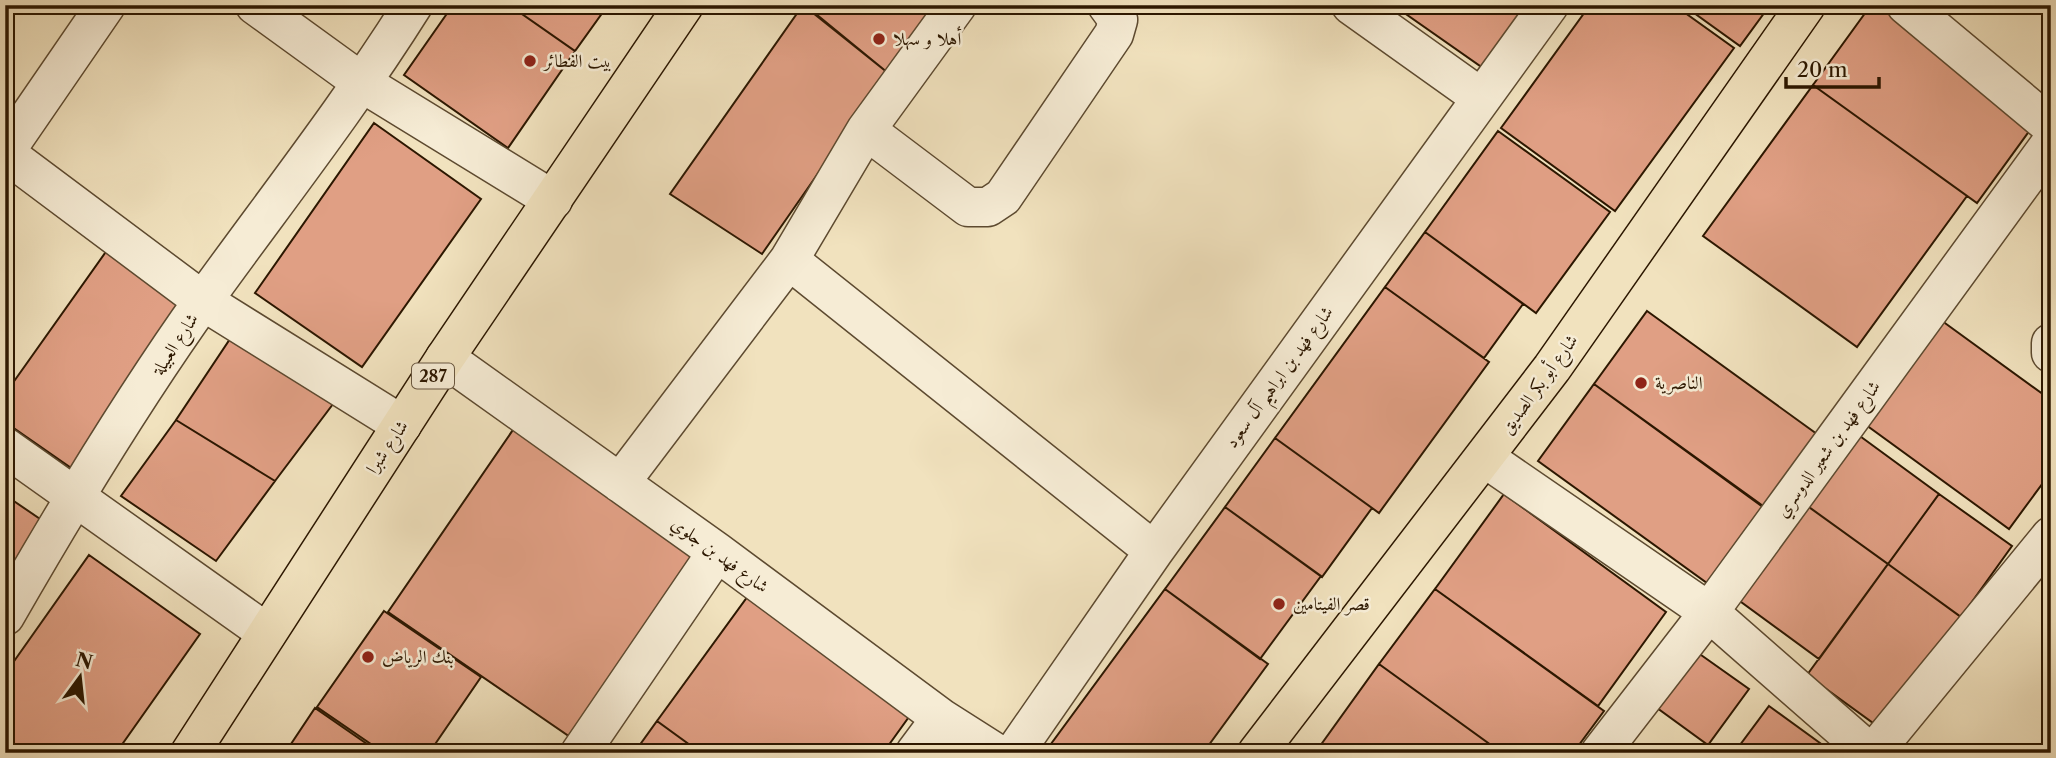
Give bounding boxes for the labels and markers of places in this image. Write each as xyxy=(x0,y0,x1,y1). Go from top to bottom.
place label: أهلا و سهلا xyxy=(893,26,962,51)
marker: أهلا و سهلا xyxy=(871,31,887,47)
place label: بيت الفطائر xyxy=(542,50,612,72)
marker: بيت الفطائر xyxy=(522,53,538,69)
place label: الناصرية xyxy=(1655,372,1703,395)
marker: الناصرية xyxy=(1633,375,1649,391)
place label: قصر الفيتامين xyxy=(1293,593,1370,616)
marker: قصر الفيتامين xyxy=(1271,596,1287,612)
place label: بنك الرياض xyxy=(382,646,454,668)
marker: بنك الرياض xyxy=(360,649,376,665)

